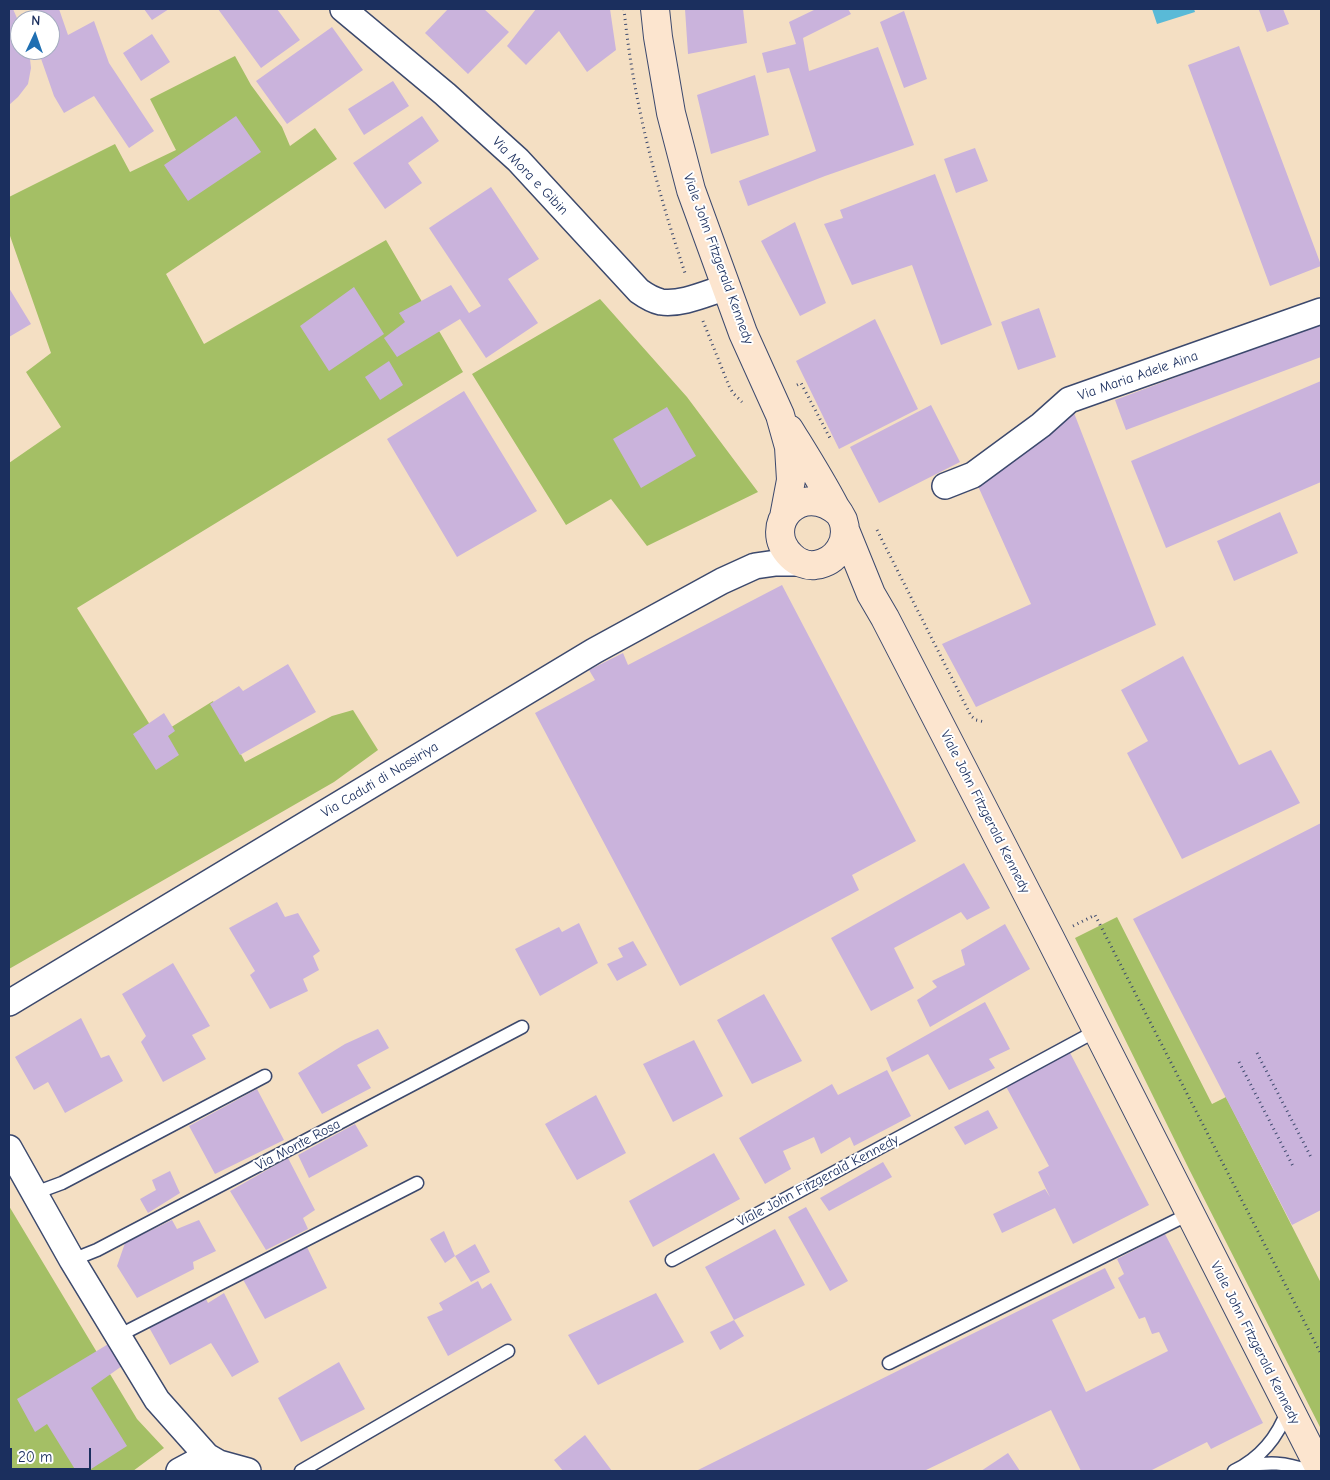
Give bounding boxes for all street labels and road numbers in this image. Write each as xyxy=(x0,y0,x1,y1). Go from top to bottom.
street label: Via Mora e Gibin xyxy=(488,133,572,219)
street label: Viale John Fitzgerald Kennedy xyxy=(679,171,757,347)
street label: Via Maria Adele Aina xyxy=(1076,348,1200,404)
street label: Viale John Fitzgerald Kennedy xyxy=(937,728,1033,896)
street label: Via Caduti di Nassiriya xyxy=(319,738,441,822)
street label: Via Monte Rosa xyxy=(253,1116,343,1174)
street label: Viale John Fitzgerald Kennedy xyxy=(734,1131,902,1231)
street label: Viale John Fitzgerald Kennedy xyxy=(1207,1259,1303,1427)

